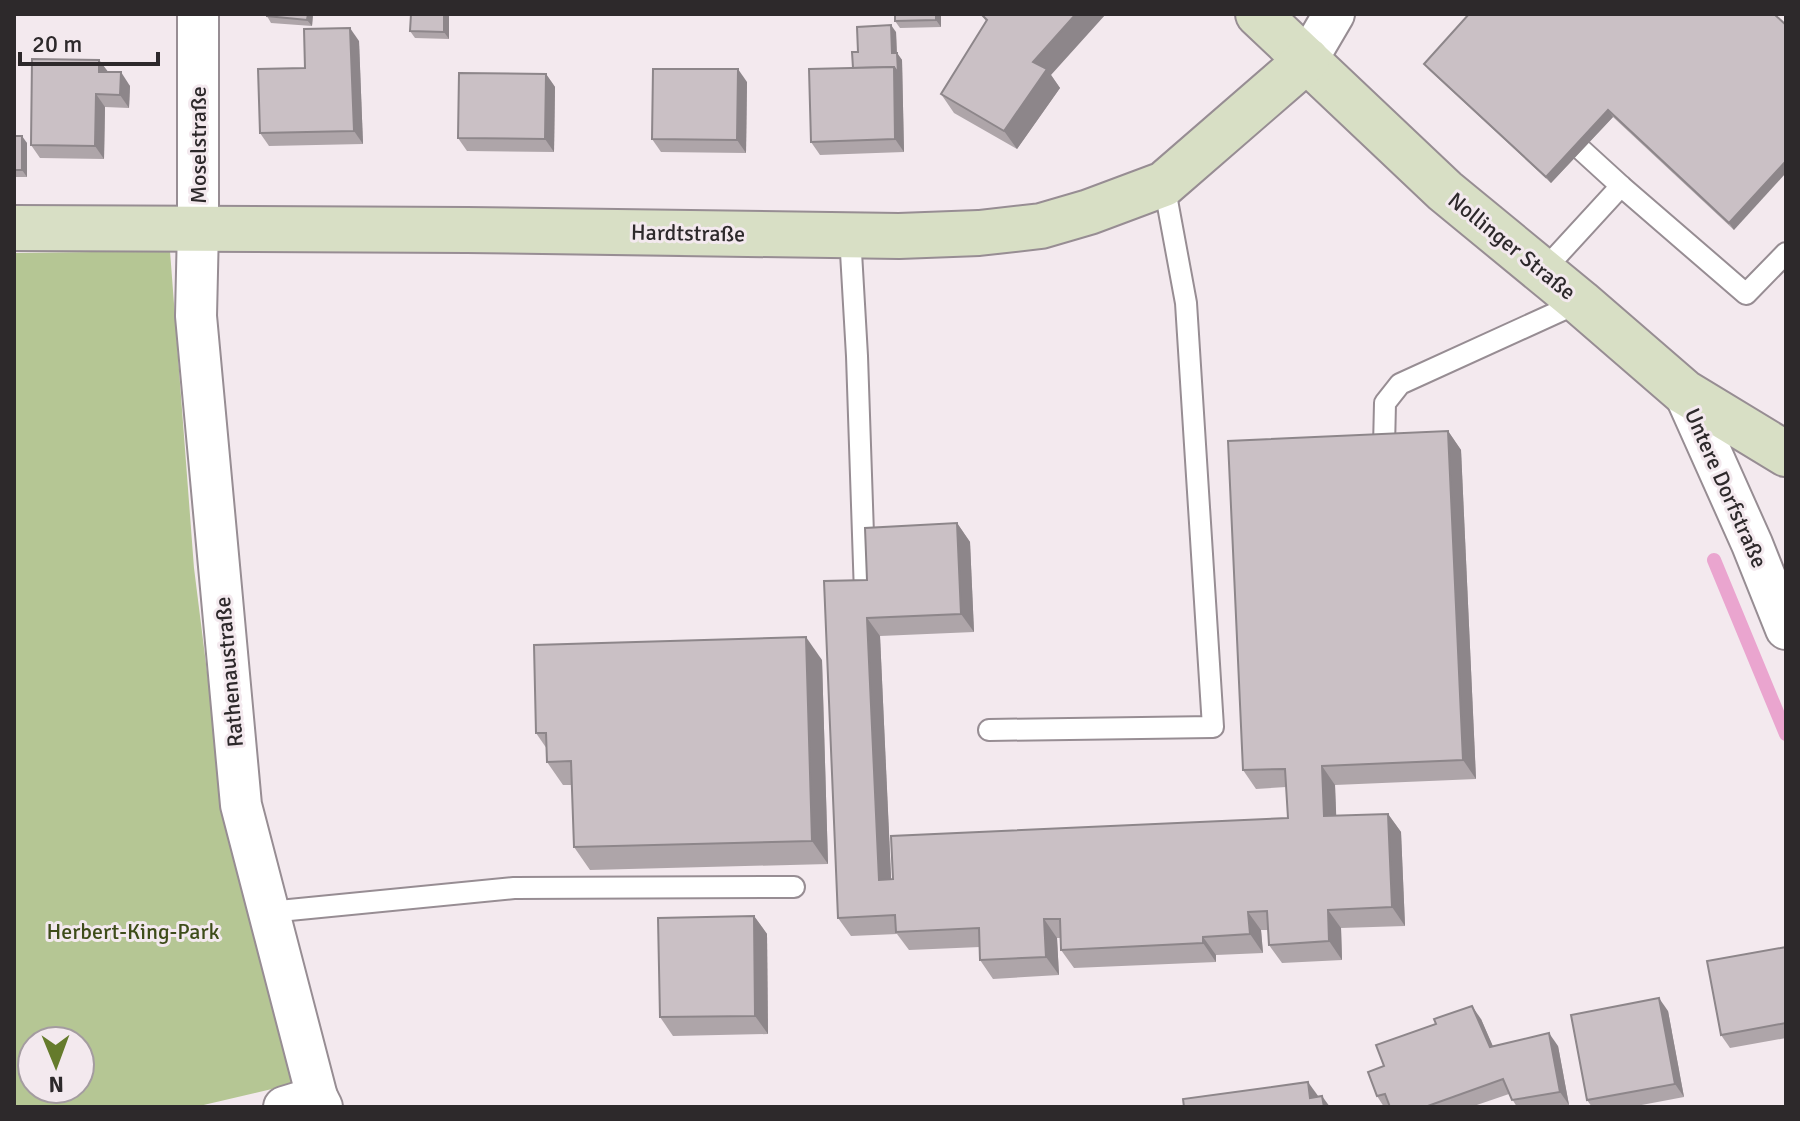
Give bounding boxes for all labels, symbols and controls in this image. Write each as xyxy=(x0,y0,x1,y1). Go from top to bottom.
scale bar xyxy=(20,16,158,66)
text: 20 m xyxy=(32,29,82,59)
street label: Moselstraße xyxy=(185,86,212,204)
street label: Nollinger Straße xyxy=(1443,186,1581,306)
street label: Hardtstraße xyxy=(631,219,745,247)
street label: Untere Dorfstraße xyxy=(1679,404,1773,572)
street label: Rathenaustraße xyxy=(209,596,249,748)
park label: Herbert-King-Park xyxy=(46,918,220,945)
north arrow xyxy=(16,1025,96,1105)
text: N xyxy=(48,1071,64,1098)

